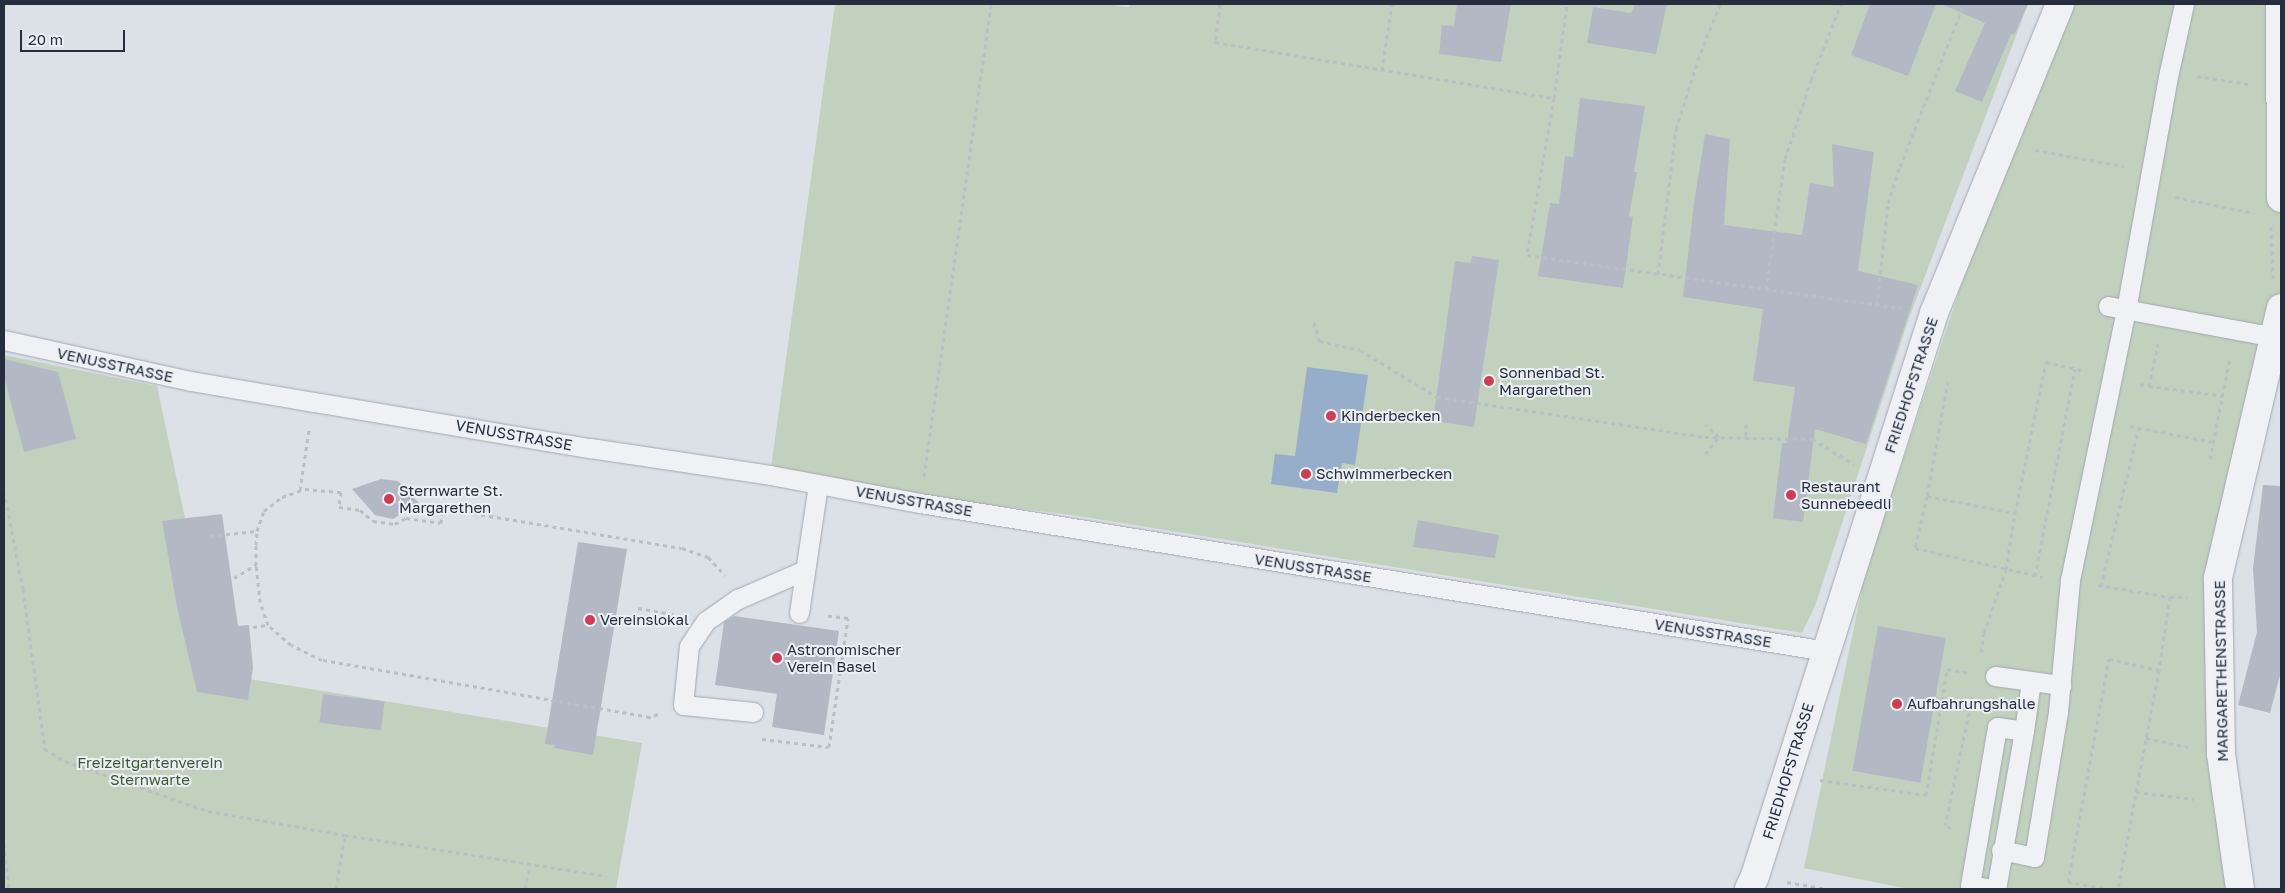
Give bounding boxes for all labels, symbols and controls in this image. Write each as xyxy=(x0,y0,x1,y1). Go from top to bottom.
scale bar xyxy=(22,20,128,52)
text: 20 m xyxy=(28,30,63,48)
street label: FRIEDHOFSTRASSE xyxy=(1881,315,1941,455)
street label: VENUSSTRASSE xyxy=(55,344,175,386)
place label: Sonnenbad St. Margarethen xyxy=(1499,363,1605,398)
marker: Sonnenbad St. Margarethen xyxy=(1483,375,1495,387)
place label: Kinderbecken xyxy=(1341,407,1441,425)
marker: Kinderbecken xyxy=(1325,410,1337,422)
street label: VENUSSTRASSE xyxy=(454,416,574,454)
place label: Schwimmerbecken xyxy=(1316,465,1452,483)
marker: Schwimmerbecken xyxy=(1300,468,1312,480)
place label: Restaurant Sunnebeedli xyxy=(1801,477,1891,512)
place label: Sternwarte St. Margarethen xyxy=(399,481,503,516)
street label: VENUSSTRASSE xyxy=(854,482,974,520)
marker: Restaurant Sunnebeedli xyxy=(1785,489,1797,501)
marker: Sternwarte St. Margarethen xyxy=(383,493,395,505)
street label: VENUSSTRASSE xyxy=(1253,550,1373,586)
street label: MARGARETHENSTRASSE xyxy=(2210,580,2232,762)
place label: Vereinslokal xyxy=(600,611,689,629)
marker: Vereinslokal xyxy=(584,614,596,626)
street label: VENUSSTRASSE xyxy=(1653,615,1773,651)
place label: Astronomischer Verein Basel xyxy=(787,640,901,675)
marker: Astronomischer Verein Basel xyxy=(771,652,783,664)
place label: Aufbahrungshalle xyxy=(1907,695,2035,713)
marker: Aufbahrungshalle xyxy=(1891,698,1903,710)
street label: FRIEDHOFSTRASSE xyxy=(1759,700,1817,842)
park label: Freizeitgartenverein Sternwarte xyxy=(77,753,223,788)

